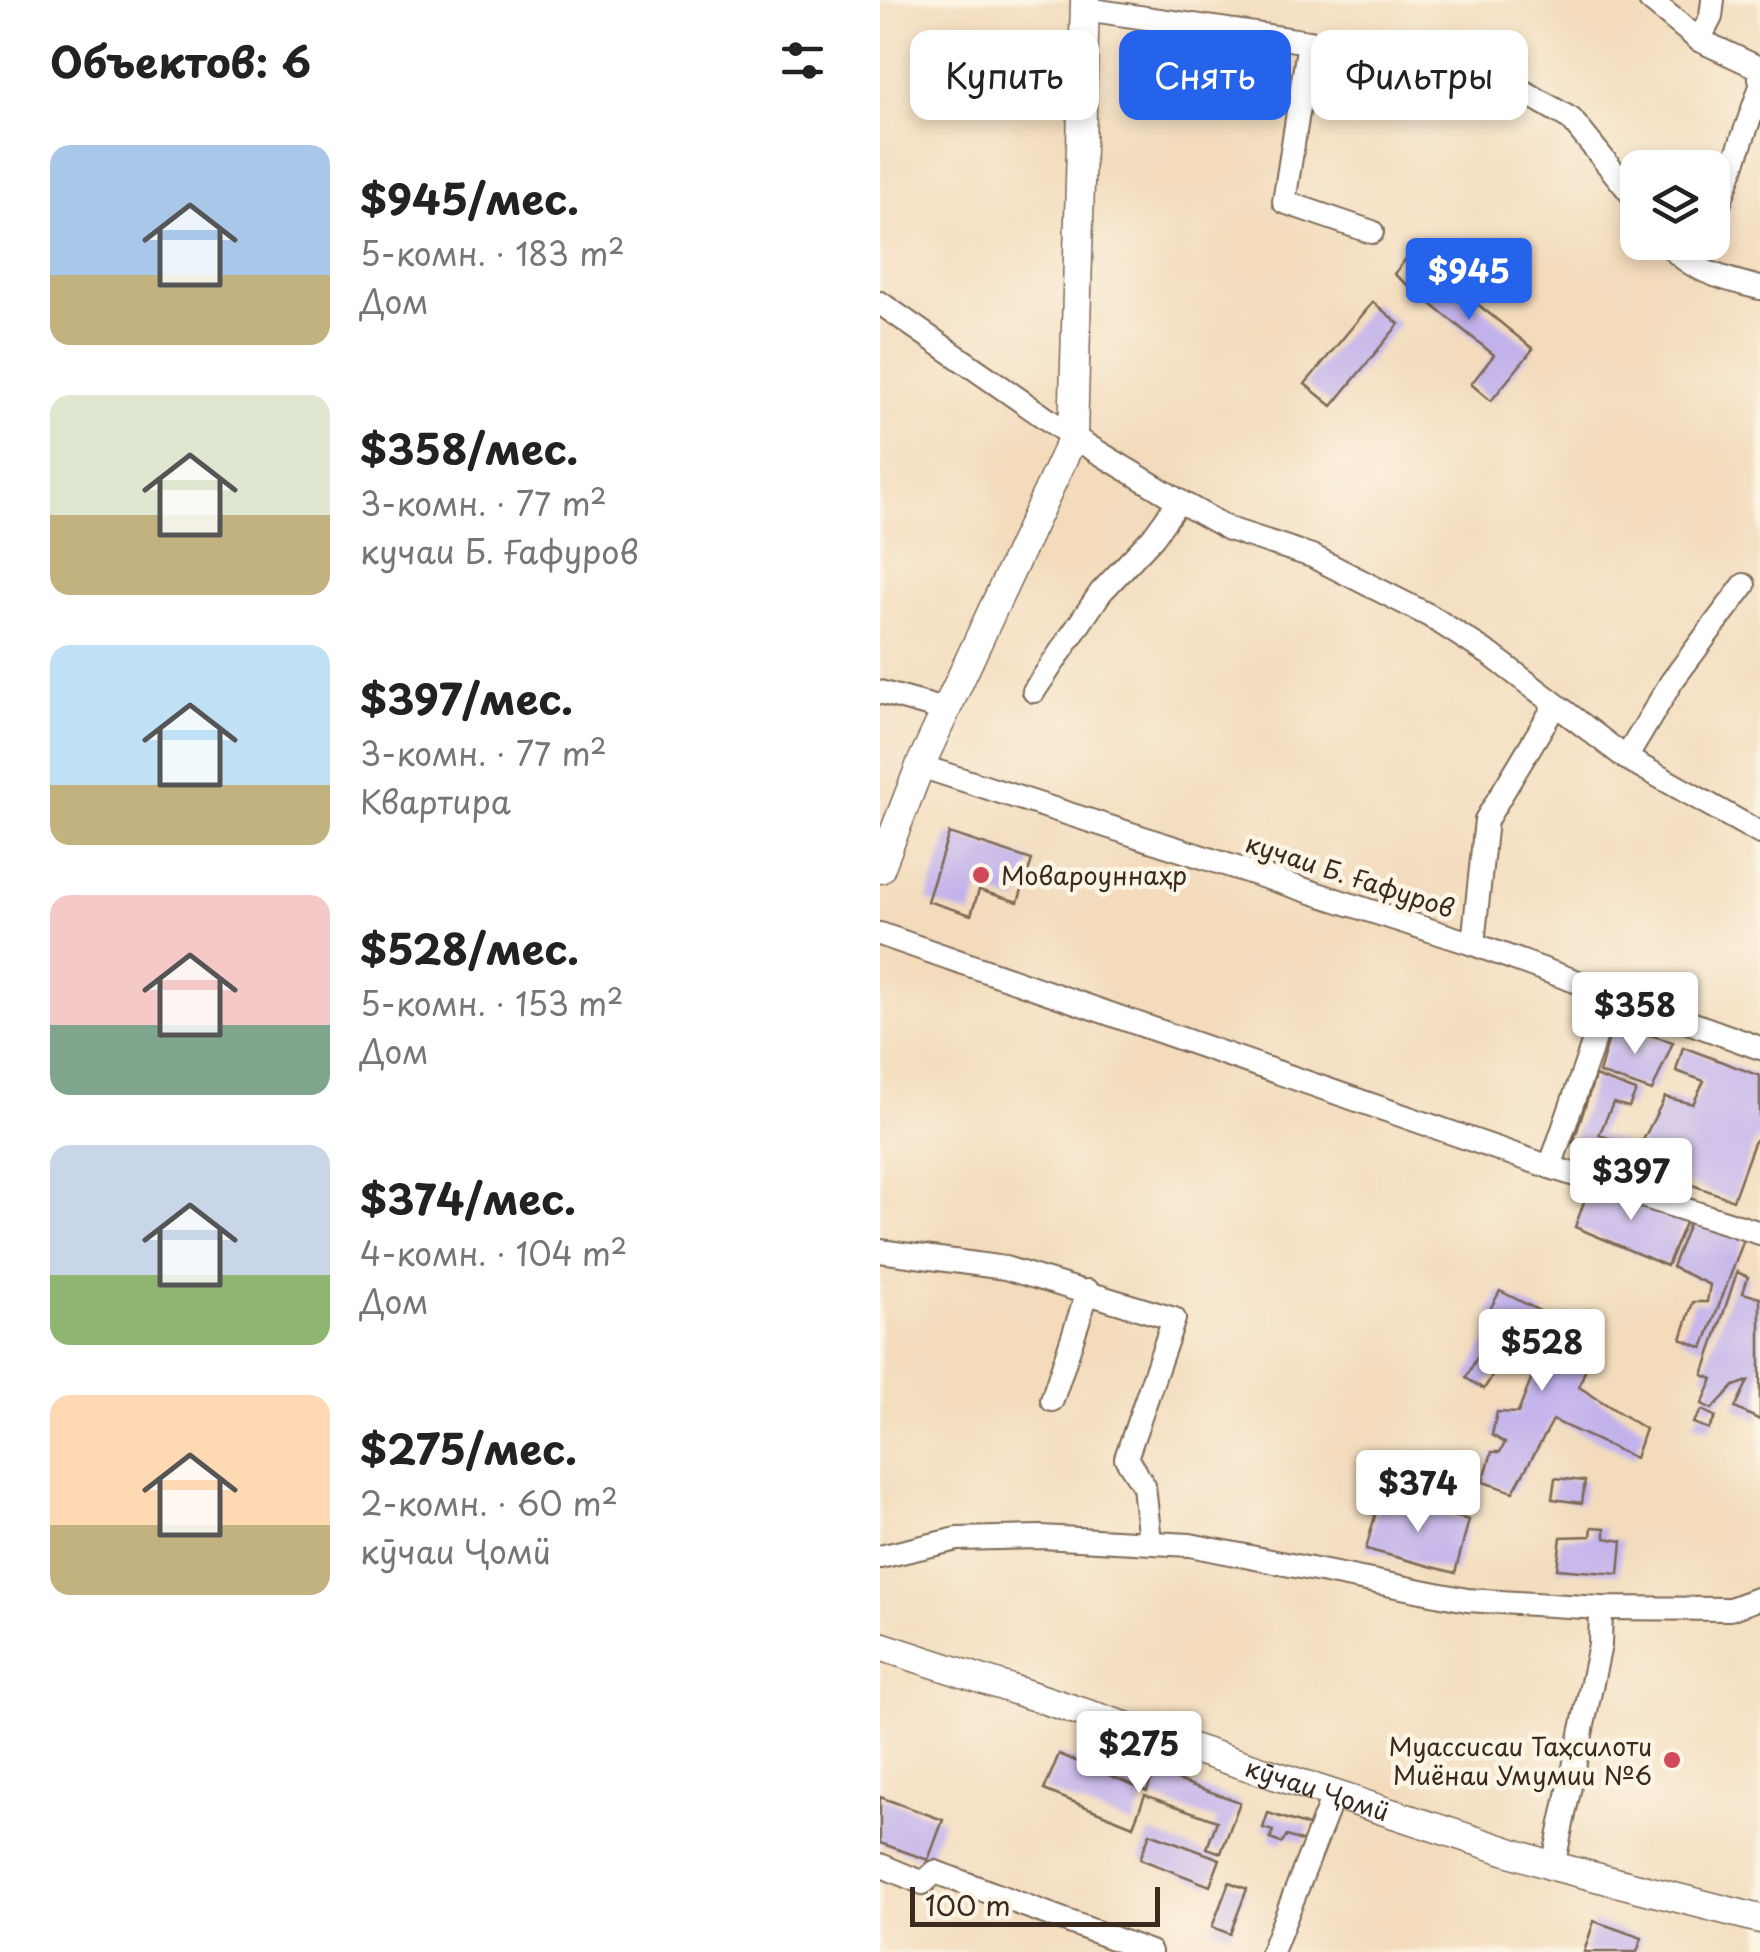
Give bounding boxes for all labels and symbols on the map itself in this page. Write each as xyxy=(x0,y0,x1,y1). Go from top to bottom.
pin: $945 xyxy=(1410,238,1528,323)
street label: кучаи Б. Ғафуров xyxy=(1241,823,1459,927)
place label: Мовароуннаҳр xyxy=(1001,856,1187,894)
marker: Мовароуннаҳр xyxy=(970,864,992,886)
pin: $358 xyxy=(1576,972,1694,1057)
pin: $397 xyxy=(1572,1138,1690,1223)
pin: $528 xyxy=(1483,1309,1601,1394)
pin: $374 xyxy=(1359,1450,1477,1535)
pin: $275 xyxy=(1080,1711,1198,1796)
place label: Муассисаи Таҳсилоти Миёнаи Умумии №6 xyxy=(1389,1727,1652,1794)
street label: кӯчаи Ҷомӣ xyxy=(1240,1748,1394,1830)
marker: Муассисаи Таҳсилоти Миёнаи Умумии №6 xyxy=(1661,1749,1683,1771)
scale bar xyxy=(910,1882,1160,1926)

